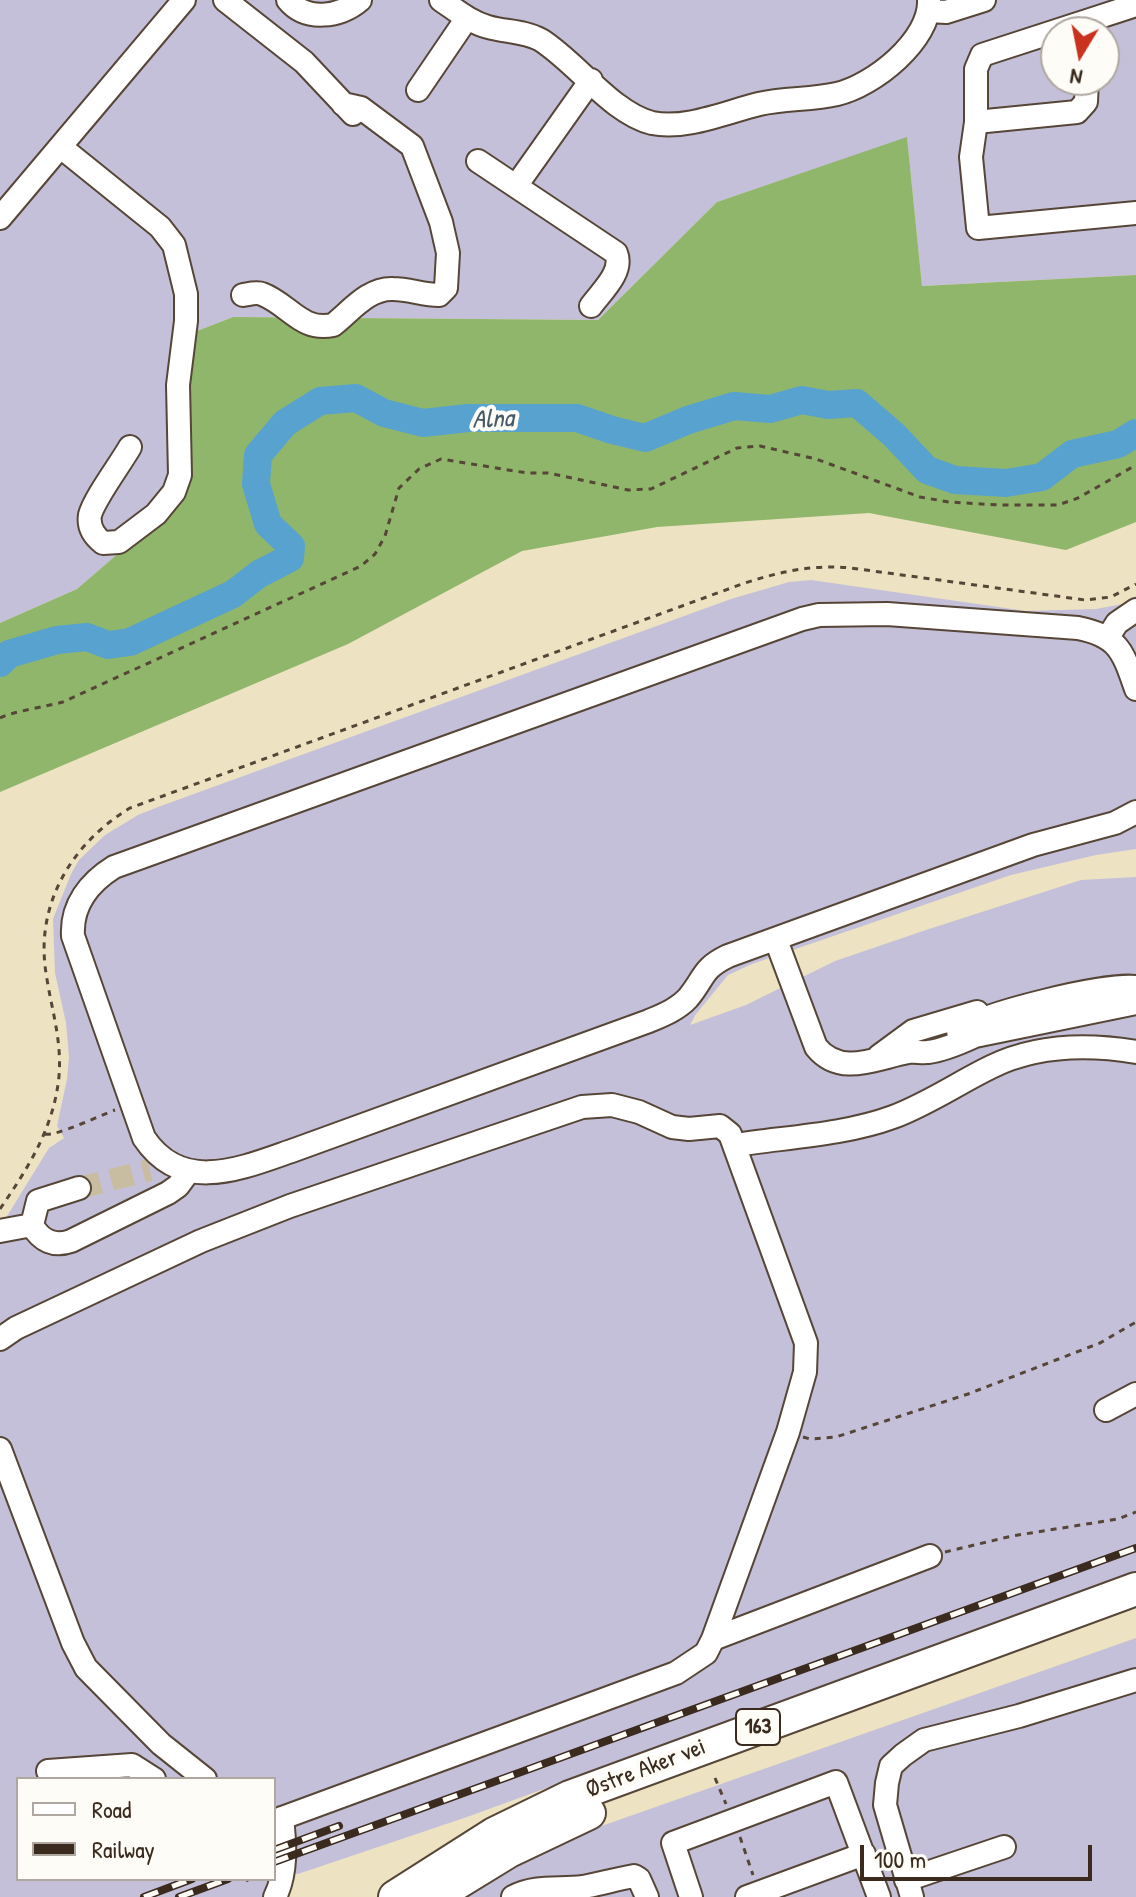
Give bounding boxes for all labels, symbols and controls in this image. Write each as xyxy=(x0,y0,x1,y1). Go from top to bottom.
north arrow xyxy=(1040,16,1120,96)
text: N xyxy=(1068,62,1085,93)
water label: Alna xyxy=(472,404,514,436)
road number: 163 xyxy=(736,1709,780,1745)
street label: Østre Aker vei xyxy=(582,1733,710,1805)
legend xyxy=(16,1777,276,1881)
text: Road xyxy=(92,1793,131,1825)
scale bar xyxy=(864,1829,1096,1879)
text: Railway xyxy=(92,1833,155,1865)
text: 100 m xyxy=(874,1843,926,1875)

